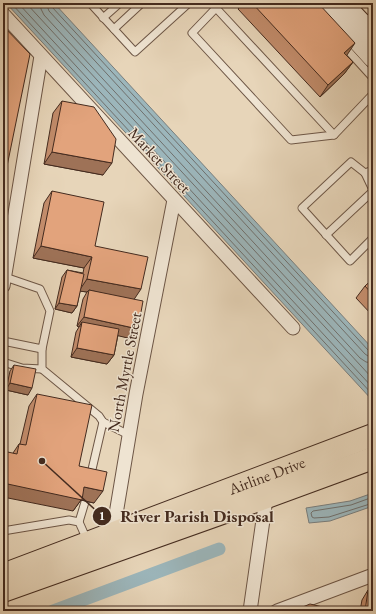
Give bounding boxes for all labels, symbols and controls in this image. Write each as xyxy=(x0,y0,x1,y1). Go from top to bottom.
street label: Market Street xyxy=(124,123,196,198)
street label: North Myrtle Street xyxy=(103,310,146,434)
street label: Airline Drive xyxy=(225,452,308,500)
callout: River Parish Disposal xyxy=(92,502,282,531)
text: River Parish Disposal xyxy=(120,505,274,527)
text: 1 xyxy=(99,508,105,524)

